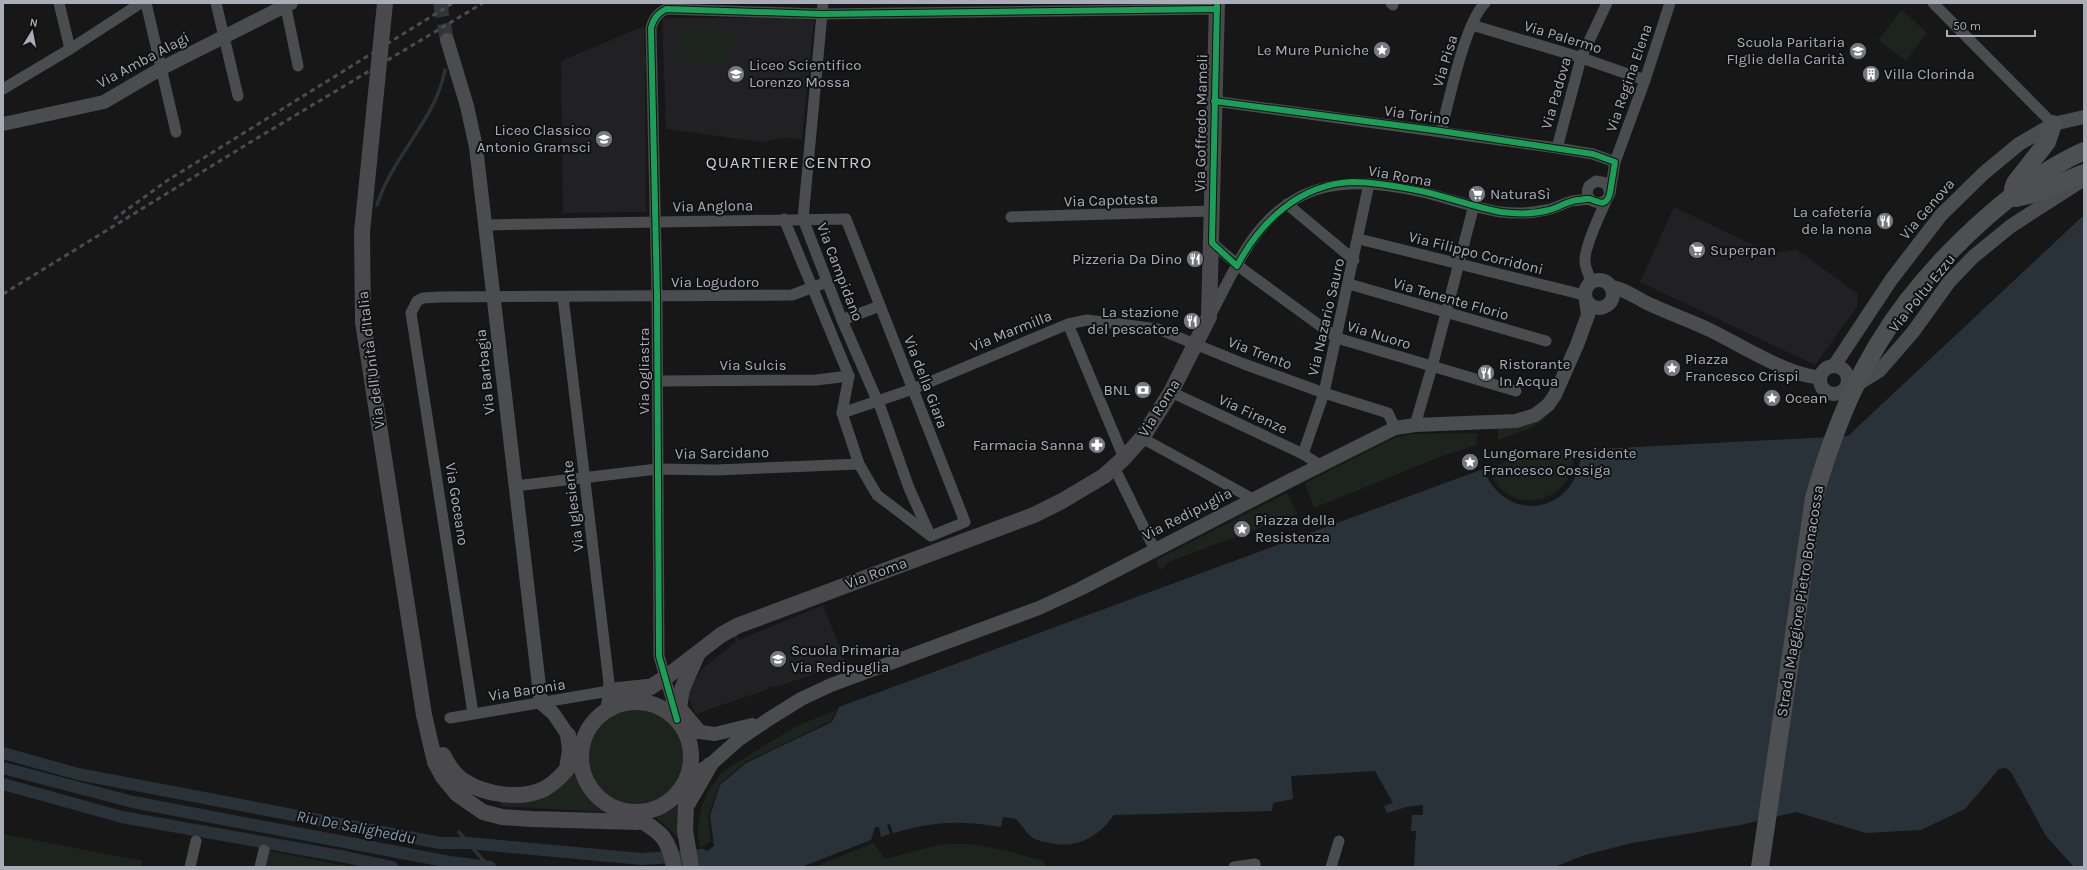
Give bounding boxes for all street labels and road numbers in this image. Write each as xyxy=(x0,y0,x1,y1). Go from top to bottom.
street label: Via Palermo xyxy=(1522,17,1604,57)
street label: Via Regina Elena xyxy=(1602,22,1656,134)
street label: Via Amba Alagi xyxy=(94,28,192,92)
street label: Via Pisa xyxy=(1429,33,1461,89)
street label: Via Goffredo Mameli xyxy=(1191,54,1211,192)
street label: Via Padova xyxy=(1537,55,1575,131)
street label: Via Torino xyxy=(1383,101,1451,129)
street label: Via Roma xyxy=(1367,162,1433,190)
street label: Via Genova xyxy=(1896,175,1958,243)
street label: Via Capotesta xyxy=(1064,189,1158,211)
street label: Via Anglona xyxy=(673,196,753,216)
street label: Via Campidano xyxy=(813,220,867,324)
street label: Via Filippo Corridoni xyxy=(1407,228,1545,278)
street label: Via Poltu Ezzu xyxy=(1885,250,1959,336)
street label: Via Nazario Sauro xyxy=(1304,256,1348,378)
street label: Via Logudoro xyxy=(671,273,759,291)
street label: Via Tenente Florio xyxy=(1391,274,1511,324)
street label: Via dell'Unità d'Italia xyxy=(354,290,388,430)
street label: Via Marmilla xyxy=(968,306,1054,356)
street label: Via Nuoro xyxy=(1345,317,1413,353)
street label: Via Ogliastra xyxy=(635,327,653,415)
street label: Via Barbagia xyxy=(472,328,498,416)
street label: Via della Giara xyxy=(900,333,952,431)
street label: Via Trento xyxy=(1225,333,1295,373)
street label: Via Sulcis xyxy=(719,356,787,374)
street label: Via Roma xyxy=(1134,376,1184,440)
street label: Via Firenze xyxy=(1216,390,1290,438)
street label: Via Sarcidano xyxy=(675,443,769,463)
street label: Via Iglesiente xyxy=(558,459,588,553)
street label: Via Goceano xyxy=(442,461,472,547)
street label: Via Redipuglia xyxy=(1139,484,1235,544)
street label: Strada Maggiore Pietro Bonacossa xyxy=(1773,484,1827,718)
street label: Via Roma xyxy=(843,554,909,592)
street label: Via Baronia xyxy=(487,675,567,705)

